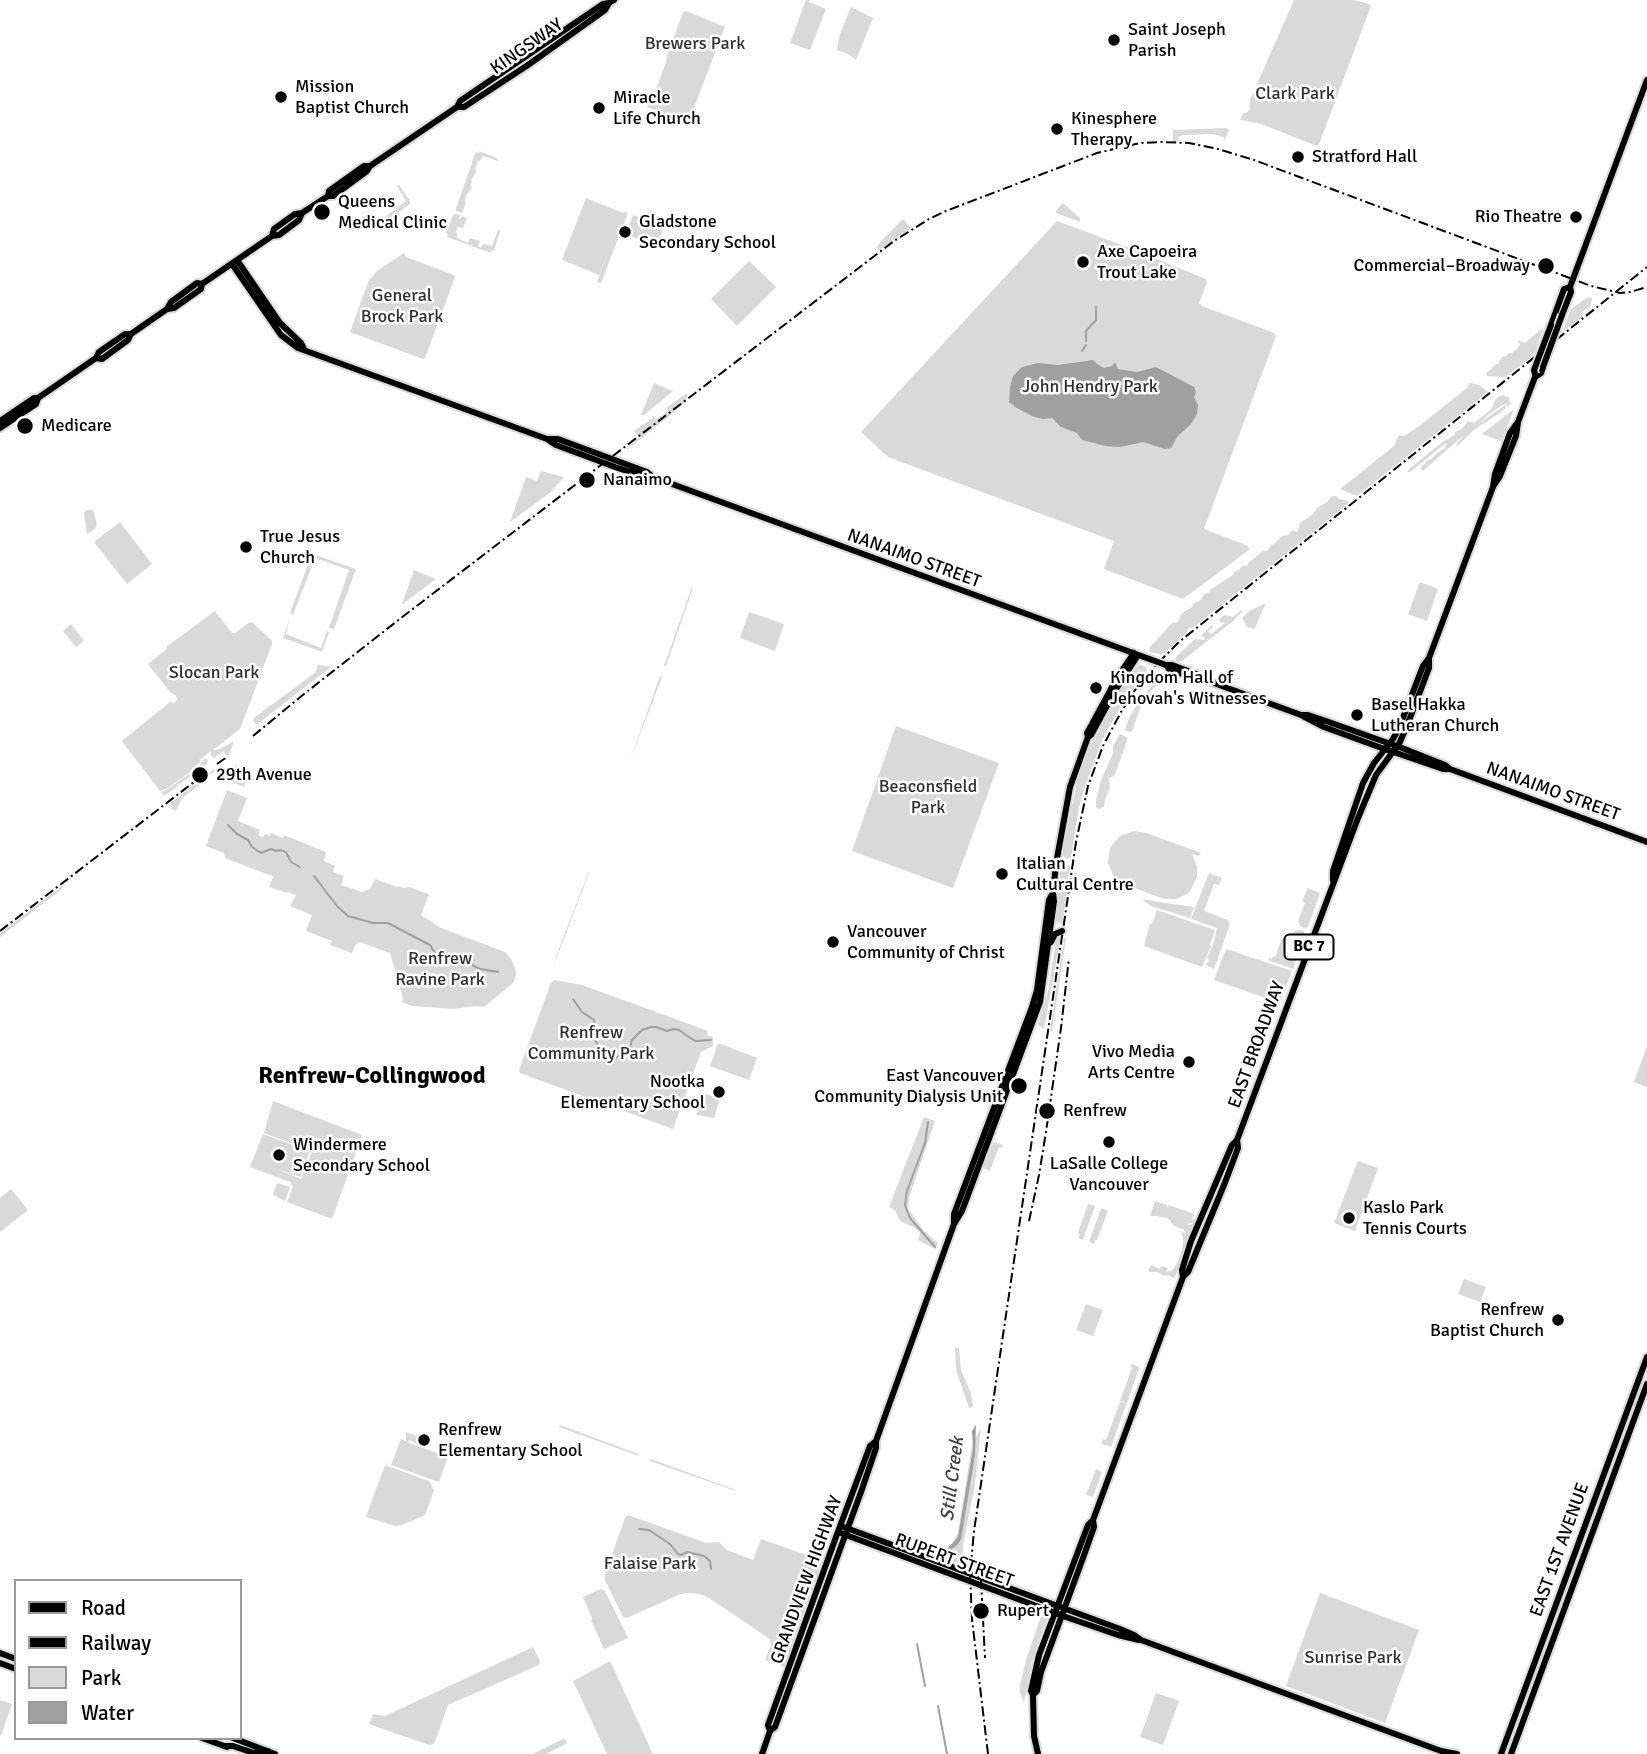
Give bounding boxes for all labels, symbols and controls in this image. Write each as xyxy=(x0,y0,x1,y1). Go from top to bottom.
street label: KINGSWAY xyxy=(487,14,567,80)
place label: Saint Joseph Parish xyxy=(1128,19,1226,61)
marker: Saint Joseph Parish xyxy=(1106,32,1122,48)
park label: Brewers Park xyxy=(645,33,745,55)
place label: Mission Baptist Church xyxy=(295,76,409,119)
park label: Clark Park xyxy=(1255,83,1335,105)
place label: Miracle Life Church xyxy=(613,87,701,130)
marker: Mission Baptist Church xyxy=(273,89,289,105)
marker: Miracle Life Church xyxy=(591,100,607,116)
place label: Kinesphere Therapy xyxy=(1071,108,1157,150)
marker: Kinesphere Therapy xyxy=(1049,121,1065,137)
place label: Stratford Hall xyxy=(1312,146,1417,168)
marker: Stratford Hall xyxy=(1290,149,1306,165)
place label: Queens Medical Clinic xyxy=(338,191,447,234)
marker: Queens Medical Clinic xyxy=(312,202,332,222)
place label: Rio Theatre xyxy=(1475,206,1562,228)
marker: Rio Theatre xyxy=(1568,209,1584,225)
place label: Gladstone Secondary School xyxy=(639,211,776,254)
marker: Gladstone Secondary School xyxy=(617,224,633,240)
place label: Axe Capoeira Trout Lake xyxy=(1097,241,1197,284)
marker: Axe Capoeira Trout Lake xyxy=(1075,254,1091,270)
place label: Commercial–Broadway xyxy=(1354,255,1530,277)
marker: Commercial–Broadway xyxy=(1536,256,1556,276)
park label: General Brock Park xyxy=(361,285,443,328)
park label: John Hendry Park xyxy=(1022,376,1158,398)
place label: Medicare xyxy=(41,415,112,437)
marker: Medicare xyxy=(15,416,35,436)
place label: Nanaimo xyxy=(603,469,672,491)
marker: Nanaimo xyxy=(577,470,597,490)
street label: NANAIMO STREET xyxy=(844,525,984,593)
place label: True Jesus Church xyxy=(260,526,340,568)
marker: True Jesus Church xyxy=(238,539,254,555)
park label: Slocan Park xyxy=(169,662,259,684)
place label: Kingdom Hall of Jehovah's Witnesses xyxy=(1110,667,1267,710)
marker: Kingdom Hall of Jehovah's Witnesses xyxy=(1088,680,1104,696)
place label: Basel Hakka Lutheran Church xyxy=(1371,694,1499,736)
marker: Basel Hakka Lutheran Church xyxy=(1349,707,1365,723)
street label: NANAIMO STREET xyxy=(1483,758,1623,826)
place label: 29th Avenue xyxy=(216,764,312,786)
marker: 29th Avenue xyxy=(190,765,210,785)
park label: Beaconsfield Park xyxy=(879,776,977,818)
place label: Italian Cultural Centre xyxy=(1016,853,1134,896)
marker: Italian Cultural Centre xyxy=(994,866,1010,882)
place label: Vancouver Community of Christ xyxy=(847,921,1005,964)
marker: Vancouver Community of Christ xyxy=(825,934,841,950)
road number: BC 7 xyxy=(1284,934,1334,959)
park label: Renfrew Ravine Park xyxy=(395,948,485,990)
street label: EAST BROADWAY xyxy=(1224,979,1290,1111)
park label: Renfrew Community Park xyxy=(528,1022,654,1064)
place label: Vivo Media Arts Centre xyxy=(1088,1041,1175,1084)
marker: Vivo Media Arts Centre xyxy=(1181,1054,1197,1070)
district label: Renfrew-Collingwood xyxy=(258,1063,486,1091)
place label: East Vancouver Community Dialysis Unit xyxy=(814,1065,1003,1108)
place label: Nootka Elementary School xyxy=(560,1071,705,1114)
marker: East Vancouver Community Dialysis Unit xyxy=(1009,1076,1029,1096)
marker: Nootka Elementary School xyxy=(711,1084,727,1100)
place label: Renfrew xyxy=(1063,1100,1127,1122)
marker: Renfrew xyxy=(1037,1101,1057,1121)
place label: Windermere Secondary School xyxy=(293,1134,430,1176)
marker: LaSalle College Vancouver xyxy=(1101,1134,1117,1150)
marker: Windermere Secondary School xyxy=(271,1147,287,1163)
place label: LaSalle College Vancouver xyxy=(1050,1153,1168,1196)
place label: Kaslo Park Tennis Courts xyxy=(1363,1197,1467,1240)
marker: Kaslo Park Tennis Courts xyxy=(1341,1210,1357,1226)
place label: Renfrew Baptist Church xyxy=(1430,1299,1544,1342)
marker: Renfrew Baptist Church xyxy=(1550,1312,1566,1328)
place label: Renfrew Elementary School xyxy=(438,1419,583,1462)
marker: Renfrew Elementary School xyxy=(416,1432,432,1448)
water label: Still Creek xyxy=(937,1436,969,1522)
street label: EAST 1ST AVENUE xyxy=(1526,1480,1594,1620)
street label: GRANDVIEW HIGHWAY xyxy=(767,1493,847,1667)
street label: RUPERT STREET xyxy=(892,1530,1016,1592)
park label: Falaise Park xyxy=(604,1553,696,1575)
legend xyxy=(14,1579,242,1740)
text: Road xyxy=(81,1595,126,1621)
place label: Rupert xyxy=(997,1600,1049,1622)
marker: Rupert xyxy=(971,1601,991,1621)
text: Railway xyxy=(81,1630,151,1656)
park label: Sunrise Park xyxy=(1305,1647,1401,1669)
text: Park xyxy=(81,1665,121,1691)
text: Water xyxy=(81,1700,134,1726)

